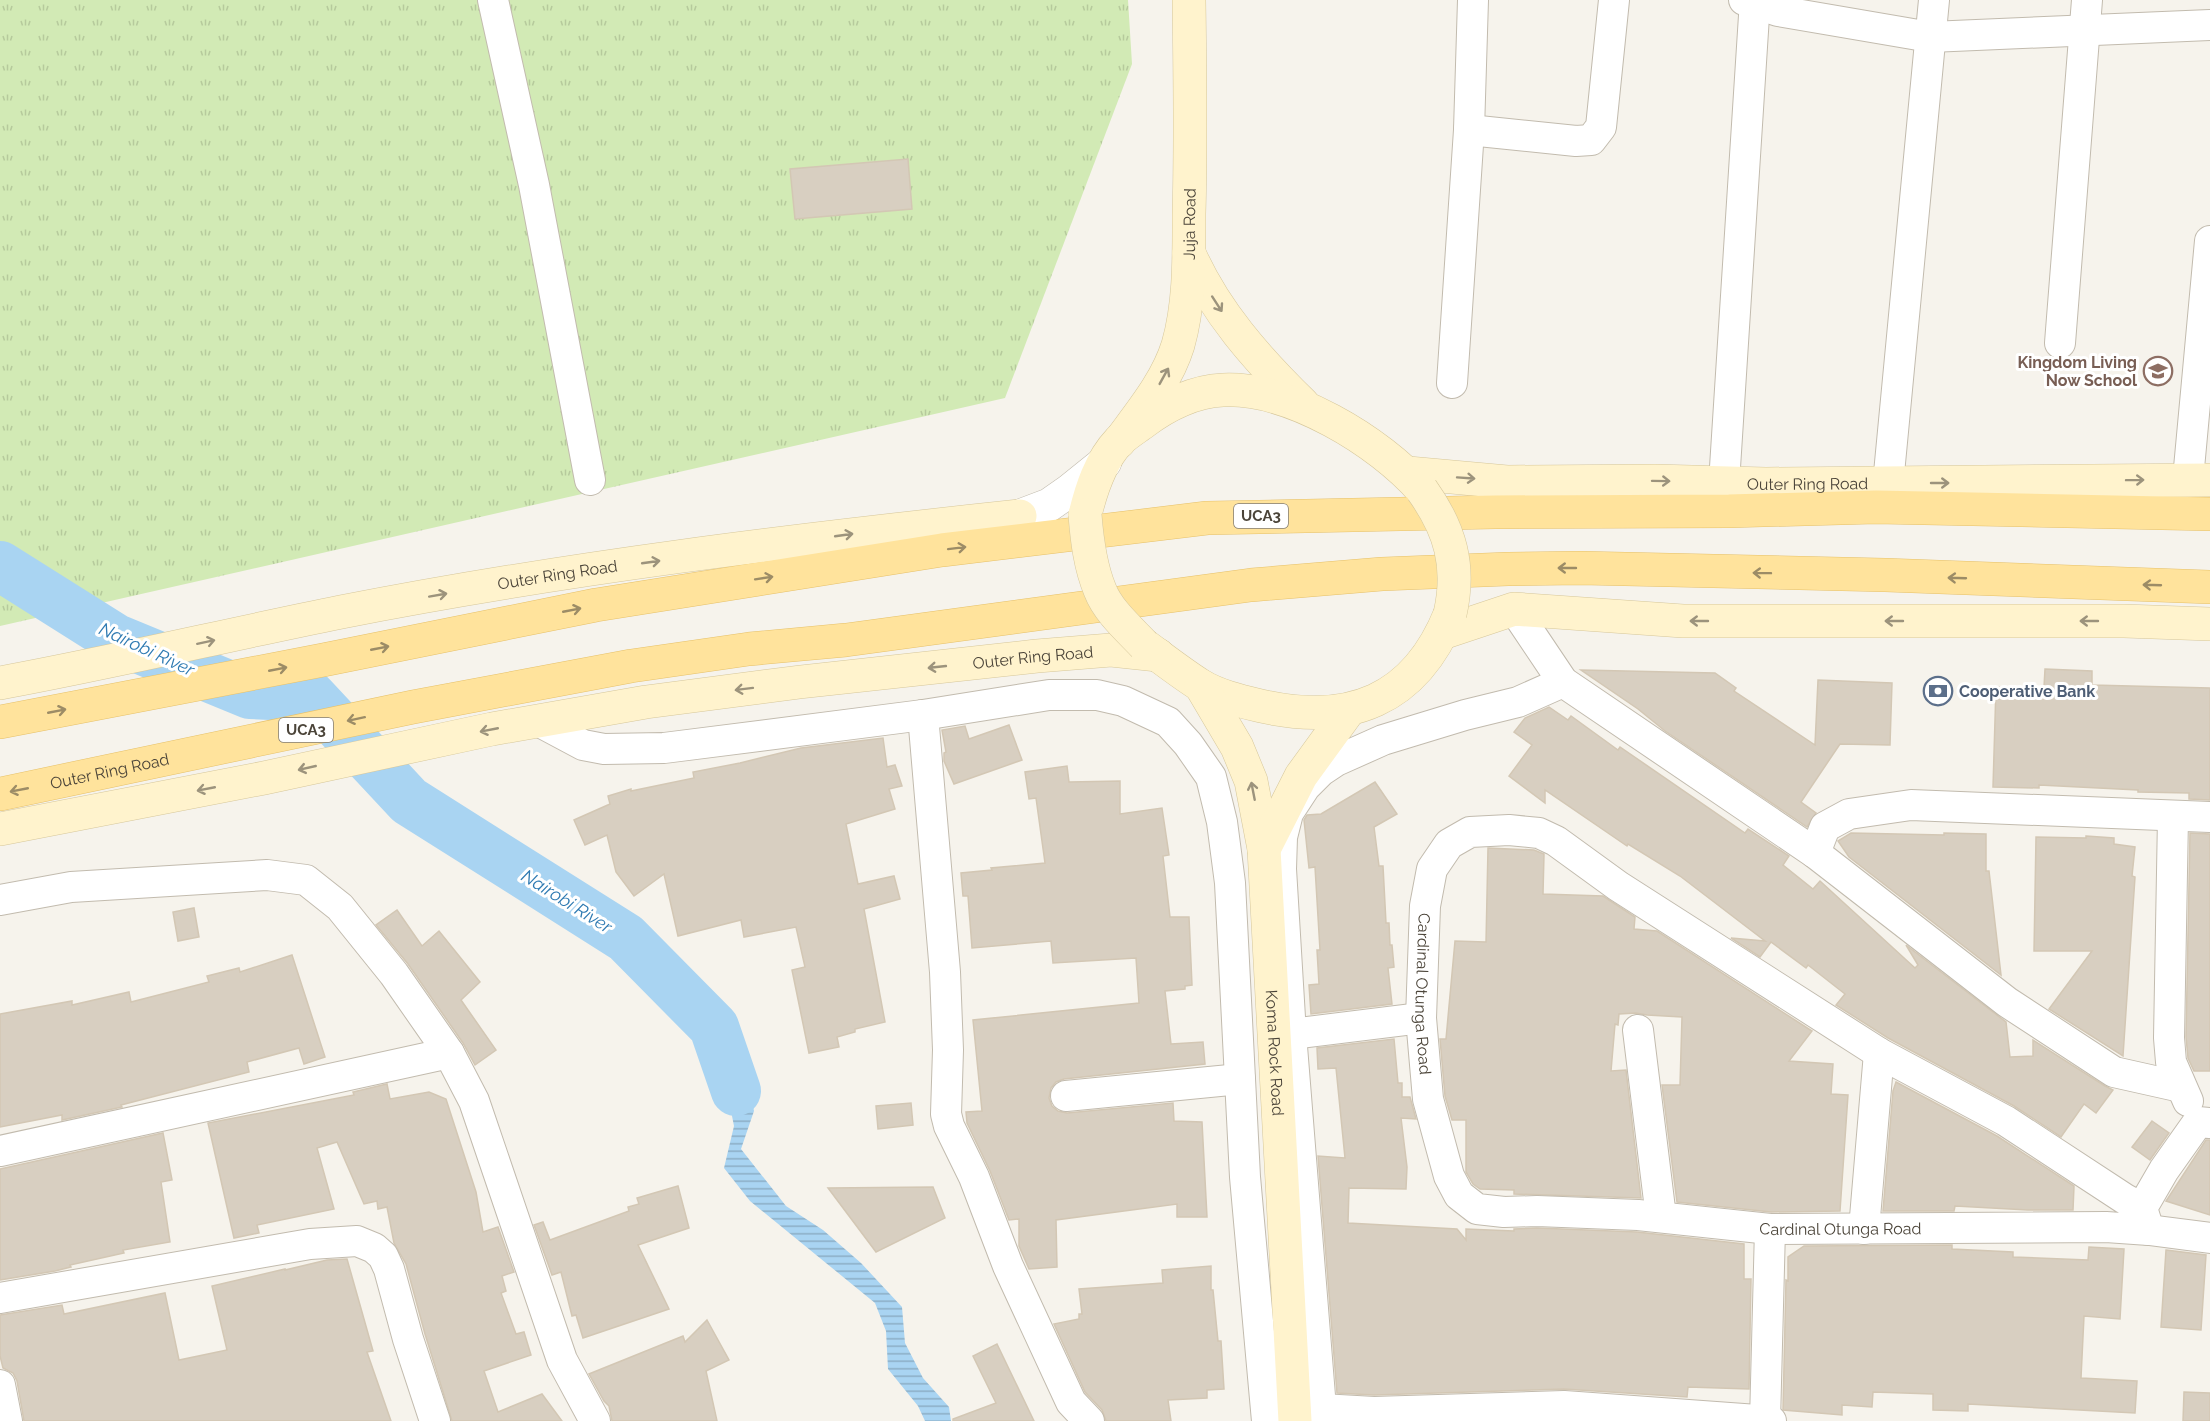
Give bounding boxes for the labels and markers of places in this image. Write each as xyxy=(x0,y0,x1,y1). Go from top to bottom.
place label: Kingdom Living Now School xyxy=(2018,353,2138,390)
school or university icon: Kingdom Living Now School xyxy=(2142,355,2174,387)
bank icon: Cooperative Bank xyxy=(1922,675,1954,707)
place label: Cooperative Bank xyxy=(1959,682,2095,701)

